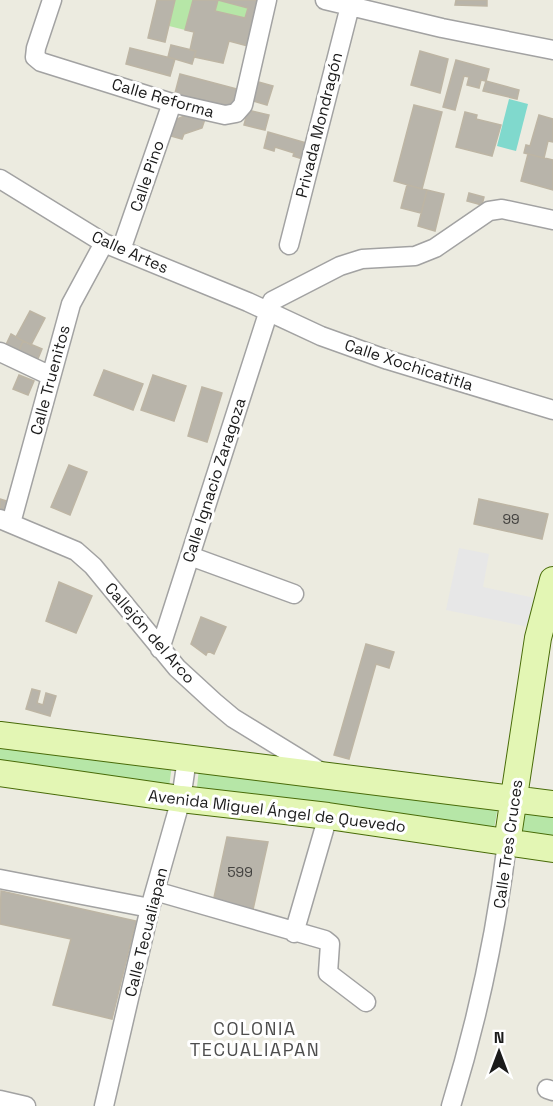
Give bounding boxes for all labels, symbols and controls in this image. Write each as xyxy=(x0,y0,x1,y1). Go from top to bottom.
street label: Privada Mondragón xyxy=(291,50,347,200)
street label: Calle Reforma xyxy=(109,73,217,123)
street label: Calle Pino xyxy=(125,138,169,214)
street label: Calle Artes xyxy=(88,226,172,278)
street label: Calle Truenitos xyxy=(25,323,75,437)
street label: Calle Xochicatitla xyxy=(342,334,476,396)
street label: Calle Ignacio Zaragoza xyxy=(177,395,251,565)
house number: 99 xyxy=(502,510,520,528)
street label: Callejón del Arco xyxy=(100,578,200,688)
street label: Calle Tres Cruces xyxy=(489,778,527,910)
street label: Avenida Miguel Ángel de Quevedo xyxy=(147,785,407,837)
house number: 599 xyxy=(227,863,253,881)
street label: Calle Tecualiapan xyxy=(120,865,172,999)
district label: COLONIA TECUALIAPAN xyxy=(190,1017,320,1061)
north arrow xyxy=(469,1022,529,1082)
text: N xyxy=(494,1027,504,1048)

